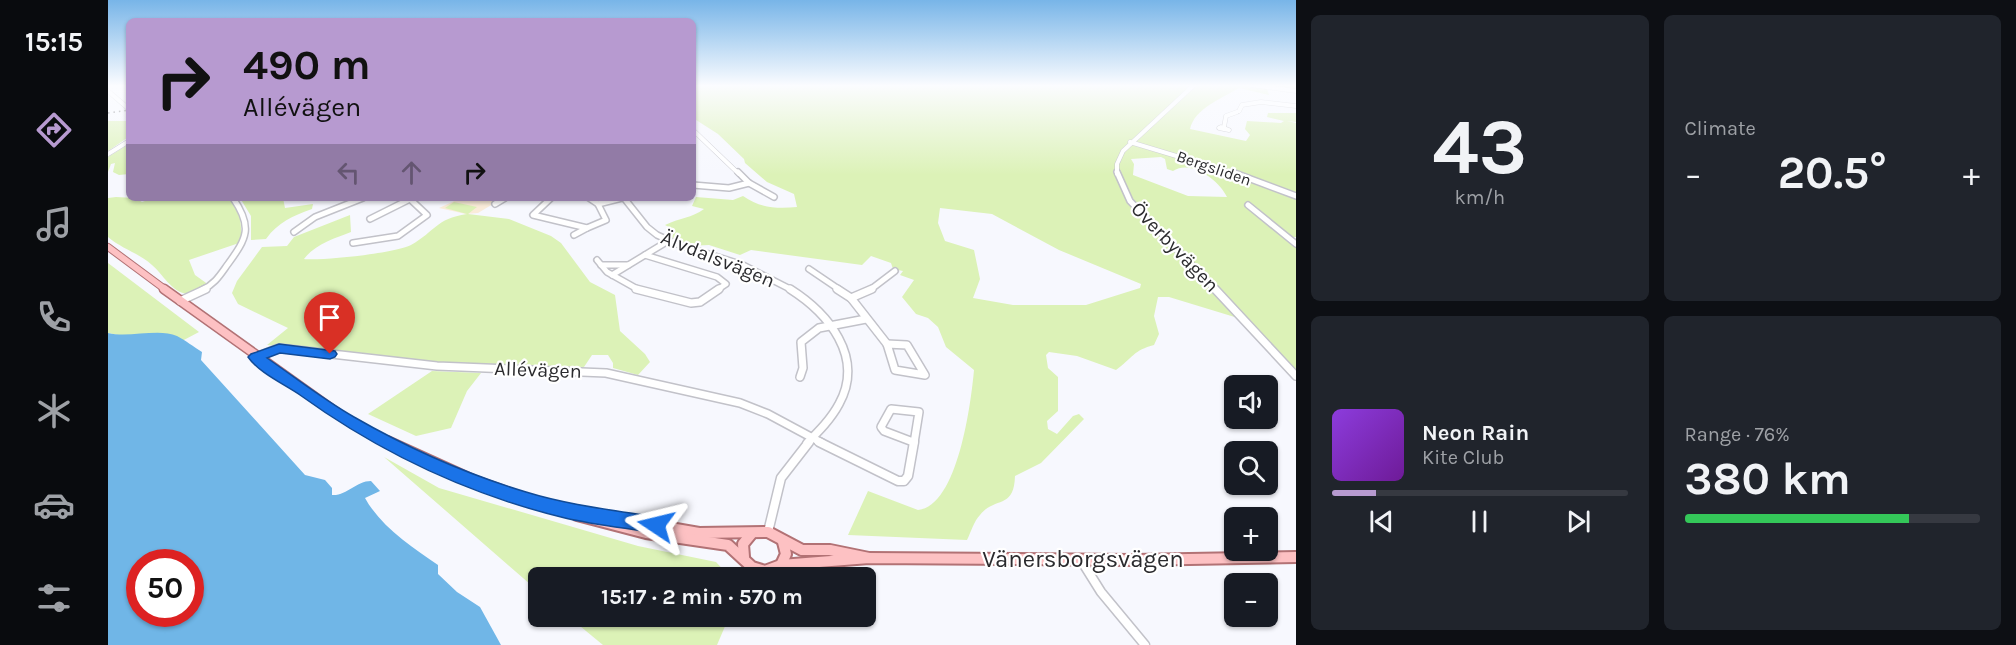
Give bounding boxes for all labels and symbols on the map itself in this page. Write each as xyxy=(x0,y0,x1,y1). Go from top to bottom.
street label: Bergsliden xyxy=(1174,146,1254,190)
street label: Överbyvägen xyxy=(1126,197,1224,297)
street label: Älvdalsvägen xyxy=(658,226,778,292)
pin xyxy=(304,292,355,354)
street label: Allévägen xyxy=(494,357,582,383)
position arrow xyxy=(624,493,688,557)
street label: Vänersborgsvägen xyxy=(982,545,1184,573)
speed limit sign: 50 xyxy=(126,549,204,627)

